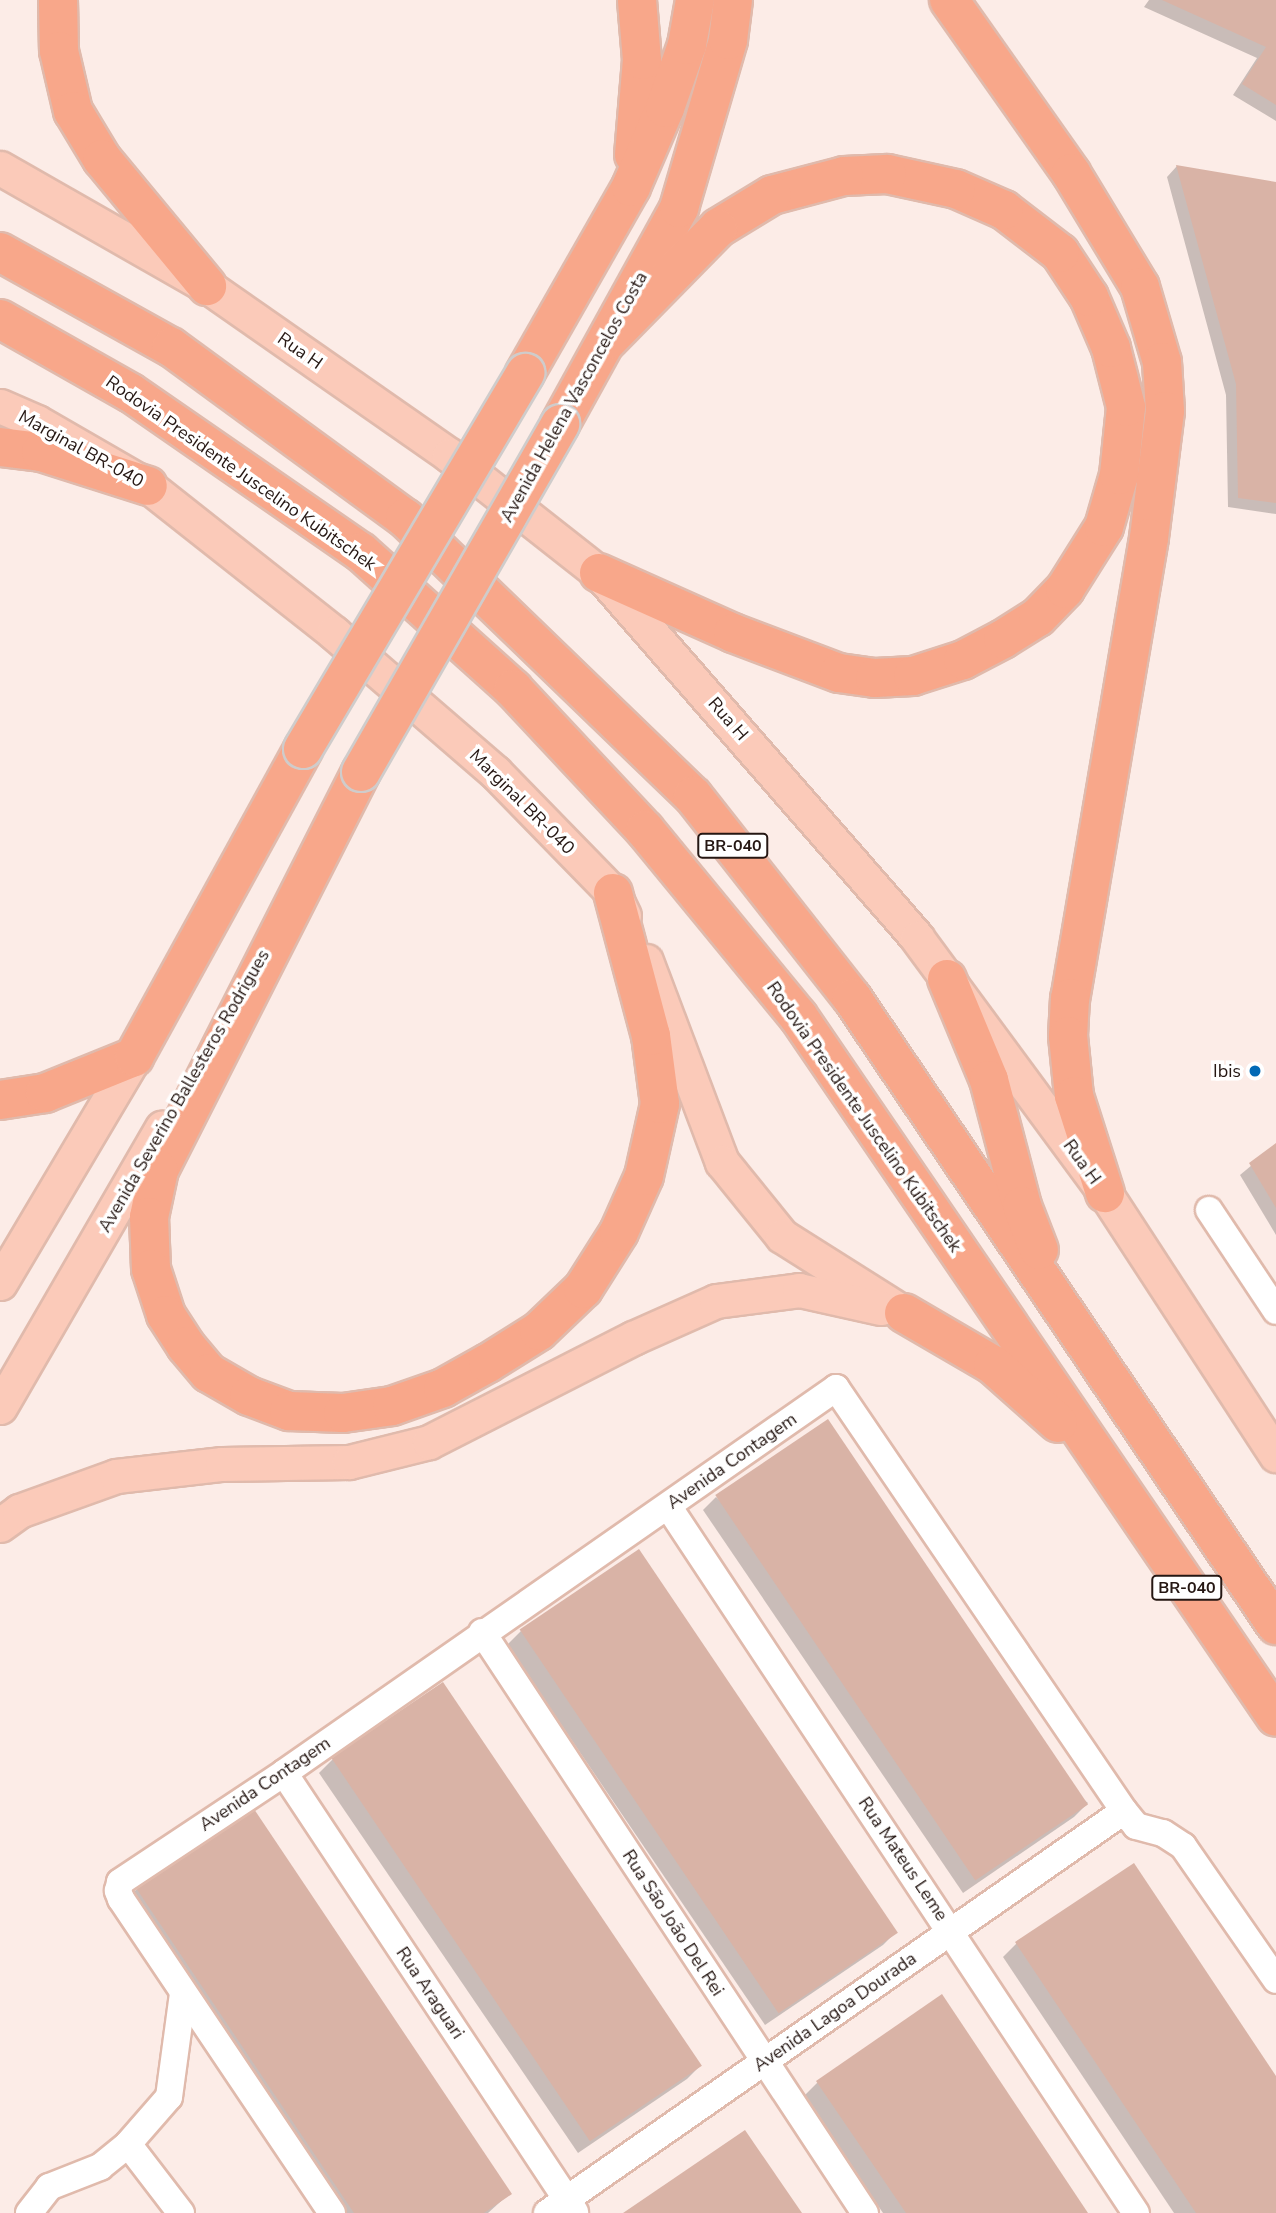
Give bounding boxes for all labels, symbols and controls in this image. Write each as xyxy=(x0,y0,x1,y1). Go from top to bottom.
street label: Avenida Helena Vasconcelos Costa xyxy=(496,268,652,526)
street label: Rua H xyxy=(273,328,327,374)
street label: Rodovia Presidente Juscelino Kubitschek xyxy=(102,371,380,575)
street label: Marginal BR-040 xyxy=(15,406,147,492)
street label: Rua H xyxy=(703,693,753,745)
street label: Marginal BR-040 xyxy=(465,745,579,859)
road number: BR-040 xyxy=(696,834,770,859)
street label: Avenida Severino Ballesteros Rodrigues xyxy=(94,946,274,1236)
street label: Rodovia Presidente Juscelino Kubitschek xyxy=(762,978,966,1256)
place label: Ibis xyxy=(1213,1060,1241,1082)
marker: Ibis xyxy=(1247,1063,1263,1079)
street label: Rua H xyxy=(1059,1135,1105,1189)
street label: Avenida Contagem xyxy=(663,1408,801,1514)
road number: BR-040 xyxy=(1150,1576,1224,1600)
street label: Avenida Contagem xyxy=(195,1732,335,1836)
street label: Rua Mateus Leme xyxy=(854,1793,952,1925)
street label: Rua São João Del Rei xyxy=(618,1846,728,2000)
street label: Rua Araguari xyxy=(391,1943,469,2043)
street label: Avenida Lagoa Dourada xyxy=(749,1948,921,2076)

